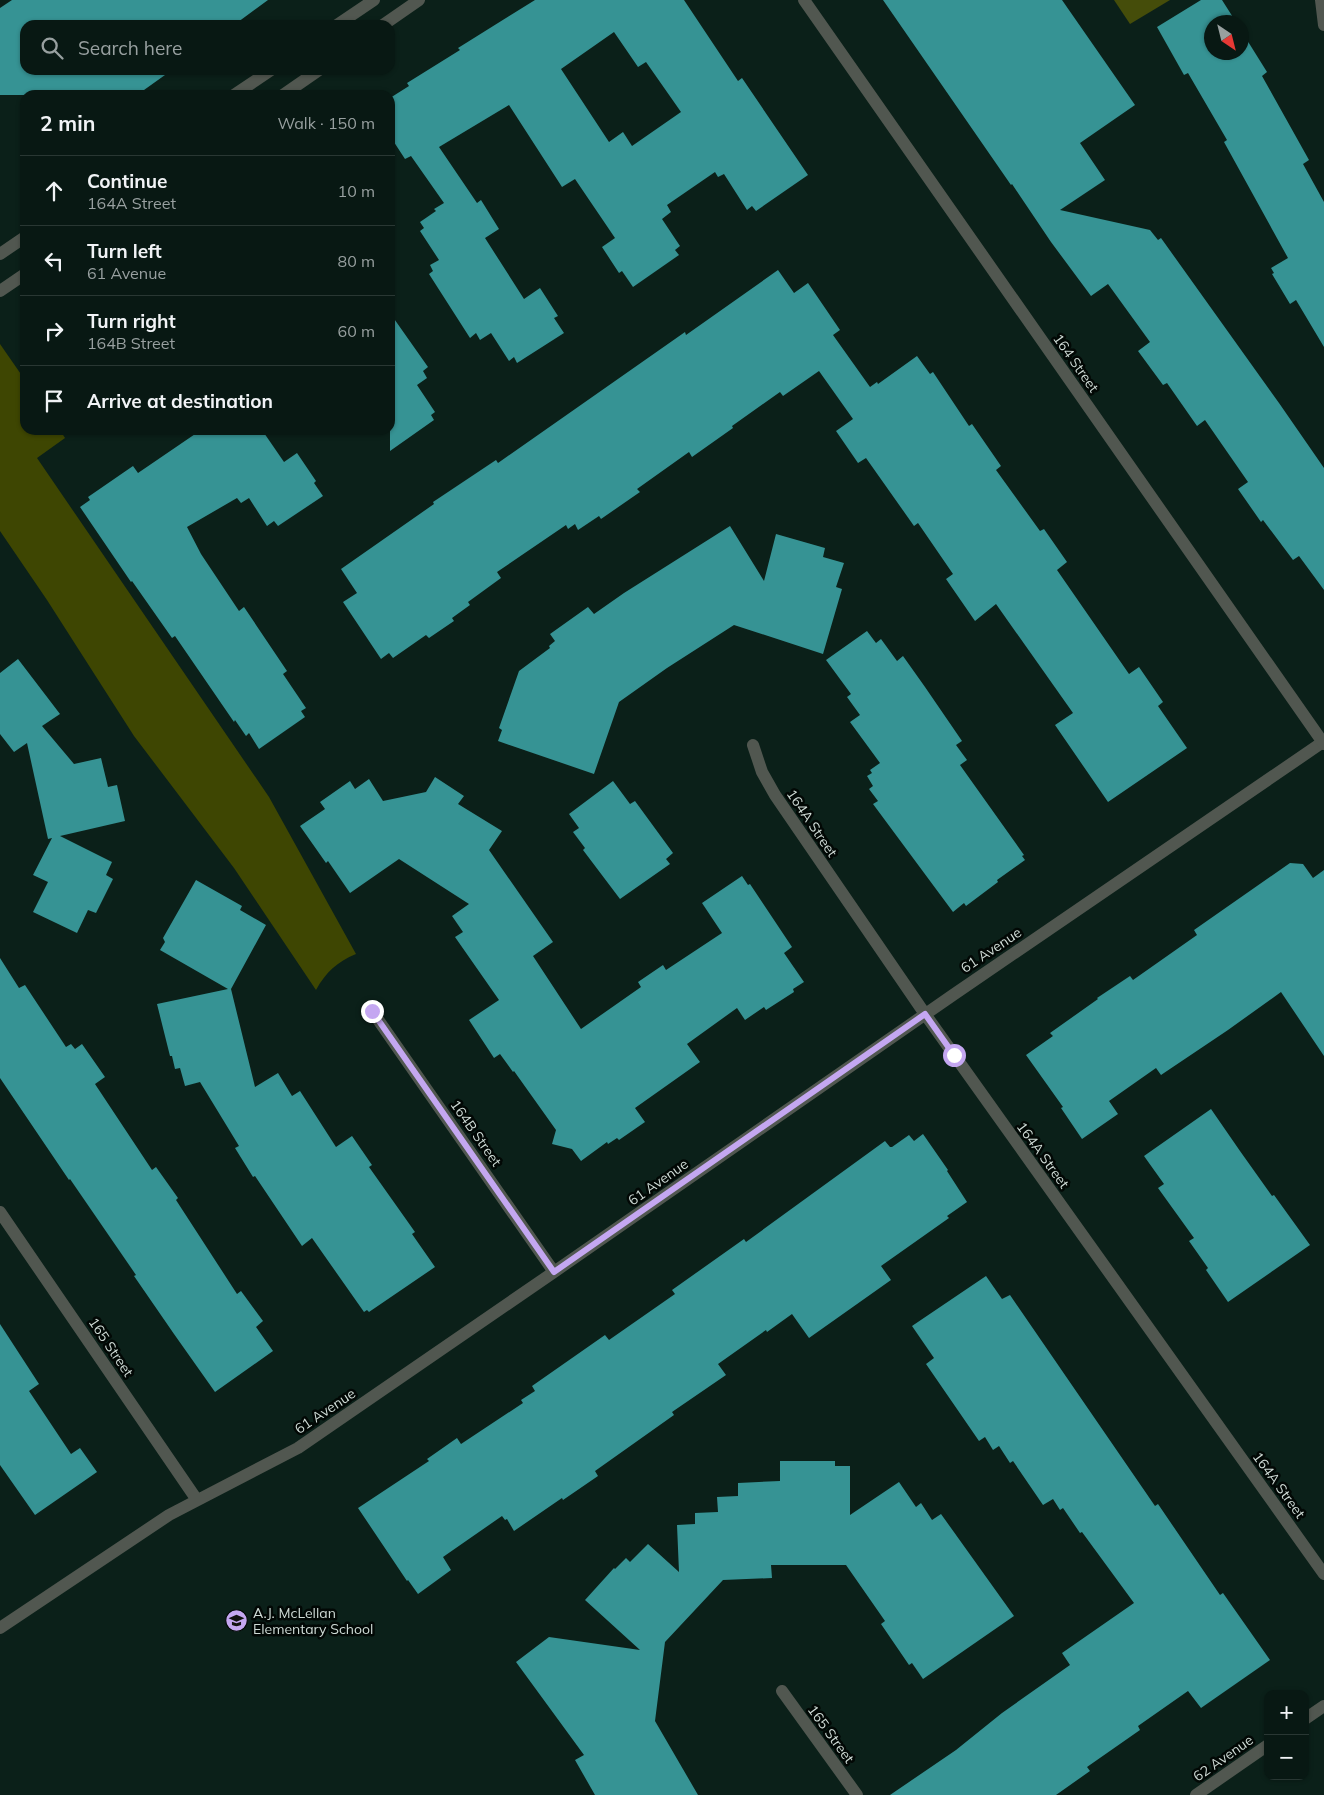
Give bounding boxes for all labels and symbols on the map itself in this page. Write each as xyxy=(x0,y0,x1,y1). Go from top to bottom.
north arrow xyxy=(1204,15,1249,60)
street label: 164 Street xyxy=(1049,330,1103,396)
street label: 164A Street xyxy=(783,786,841,860)
street label: 61 Avenue xyxy=(957,923,1025,977)
route end xyxy=(361,1000,384,1023)
route start xyxy=(943,1044,966,1067)
street label: 164B Street xyxy=(447,1096,506,1170)
street label: 164A Street xyxy=(1013,1118,1073,1192)
street label: 61 Avenue xyxy=(624,1155,692,1209)
street label: 165 Street xyxy=(85,1314,137,1380)
street label: 61 Avenue xyxy=(291,1384,359,1438)
street label: 164A Street xyxy=(1249,1448,1309,1522)
place label: A.J. McLellan Elementary School xyxy=(253,1604,373,1638)
school or university icon: A.J. McLellan Elementary School xyxy=(225,1609,249,1633)
street label: 165 Street xyxy=(804,1701,858,1767)
street label: 62 Avenue xyxy=(1189,1731,1257,1785)

